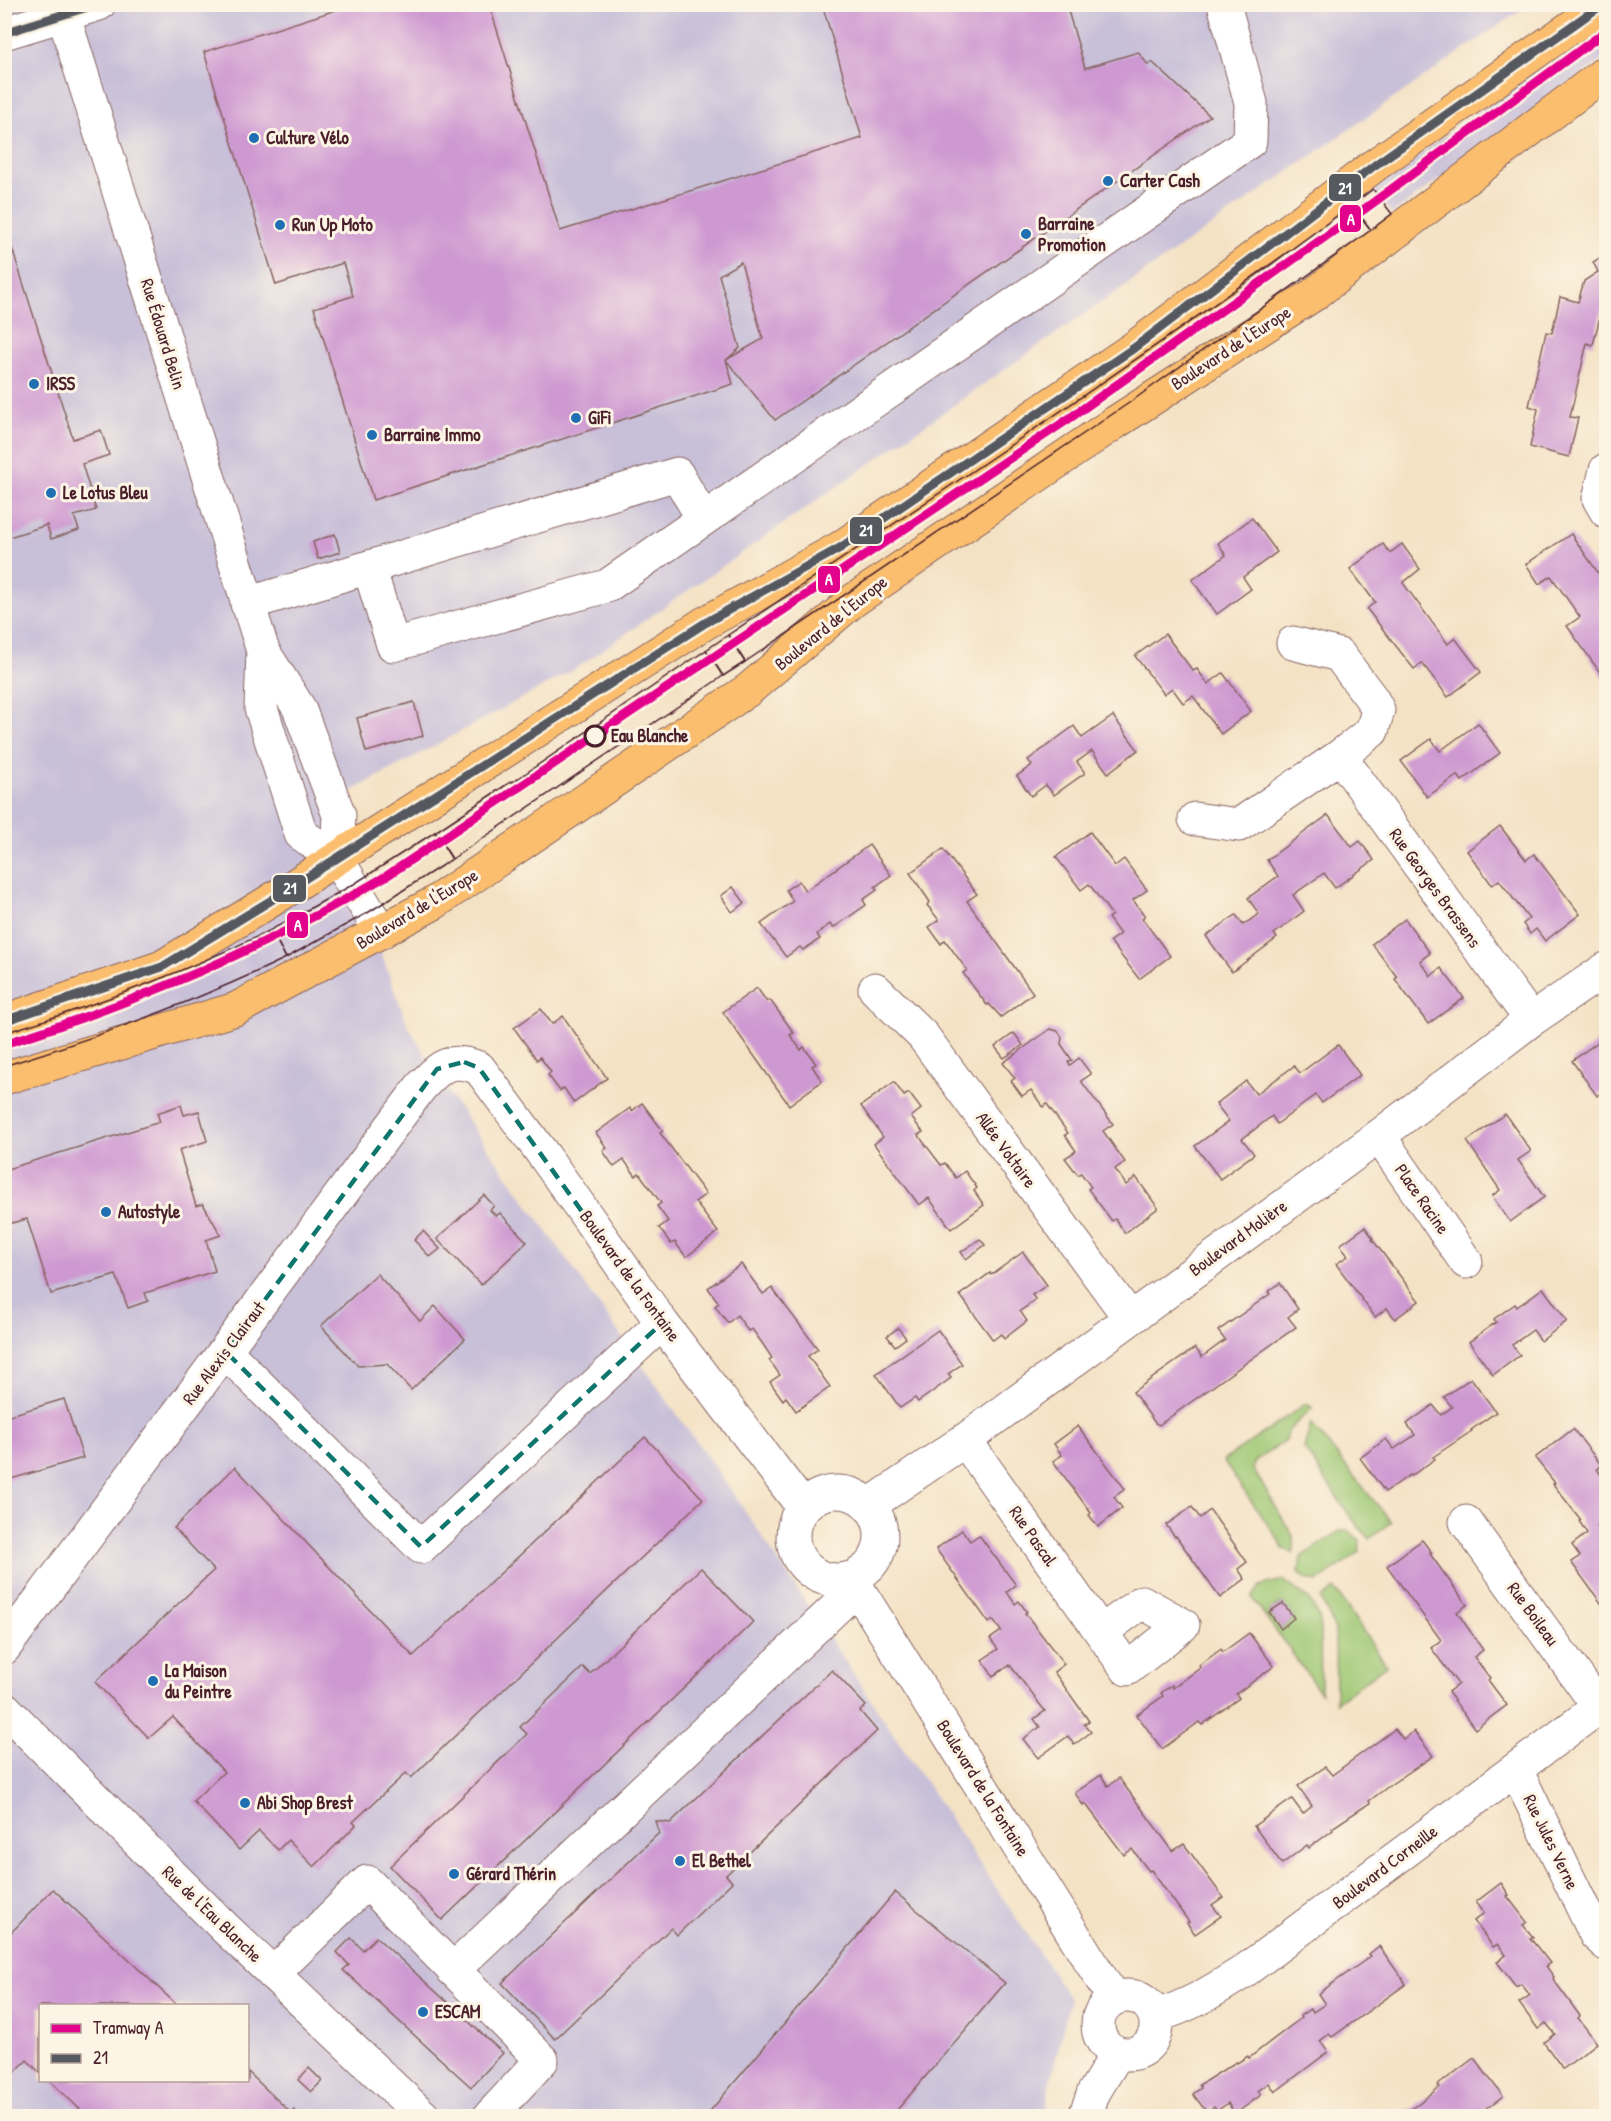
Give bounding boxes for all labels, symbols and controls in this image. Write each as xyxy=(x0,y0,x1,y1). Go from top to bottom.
place label: Culture Vélo xyxy=(266,125,350,150)
marker: Culture Vélo xyxy=(247,131,261,145)
place label: Carter Cash xyxy=(1120,168,1200,193)
line badge: 21 xyxy=(1328,173,1362,202)
marker: Carter Cash xyxy=(1101,174,1115,188)
text: 21 xyxy=(1338,177,1352,199)
line badge: A xyxy=(1339,204,1362,233)
text: A xyxy=(1347,208,1355,230)
place label: Barraine Promotion xyxy=(1038,211,1106,257)
place label: Run Up Moto xyxy=(292,212,374,238)
marker: Run Up Moto xyxy=(273,218,287,232)
marker: Barraine Promotion xyxy=(1019,227,1033,241)
street label: Rue Édouard Belin xyxy=(135,275,192,392)
street label: Boulevard de l'Europe xyxy=(1166,299,1295,396)
place label: IRSS xyxy=(46,371,76,396)
marker: IRSS xyxy=(27,377,41,391)
place label: GiFi xyxy=(588,405,611,430)
marker: GiFi xyxy=(569,411,583,425)
place label: Barraine Immo xyxy=(384,422,481,447)
marker: Barraine Immo xyxy=(365,428,379,442)
place label: Le Lotus Bleu xyxy=(63,480,148,505)
marker: Le Lotus Bleu xyxy=(44,486,58,500)
line badge: 21 xyxy=(849,516,883,545)
text: 21 xyxy=(859,519,873,541)
line badge: A xyxy=(817,565,841,594)
text: A xyxy=(825,568,833,590)
street label: Boulevard de l'Europe xyxy=(769,569,892,676)
place label: Eau Blanche xyxy=(611,723,689,748)
marker: Eau Blanche xyxy=(584,725,606,747)
street label: Rue Georges Brassens xyxy=(1384,823,1487,953)
street label: Boulevard de l'Europe xyxy=(351,862,482,955)
line badge: 21 xyxy=(272,874,307,903)
text: 21 xyxy=(283,877,297,899)
line badge: A xyxy=(286,911,309,939)
text: A xyxy=(294,914,302,936)
street label: Allée Voltaire xyxy=(970,1107,1043,1193)
street label: Place Racine xyxy=(1389,1159,1456,1239)
street label: Boulevard Molière xyxy=(1183,1193,1292,1282)
place label: Autostyle xyxy=(118,1199,181,1225)
marker: Autostyle xyxy=(99,1205,113,1219)
street label: Boulevard de la Fontaine xyxy=(574,1205,687,1347)
street label: Rue Alexis Clairaut xyxy=(176,1295,271,1410)
street label: Rue Pascal xyxy=(1004,1501,1063,1571)
street label: Rue Boileau xyxy=(1502,1577,1565,1651)
place label: La Maison du Peintre xyxy=(165,1658,232,1704)
marker: La Maison du Peintre xyxy=(146,1674,160,1688)
street label: Boulevard de la Fontaine xyxy=(931,1715,1036,1861)
place label: Abi Shop Brest xyxy=(257,1790,353,1816)
street label: Rue Jules Verne xyxy=(1518,1790,1585,1894)
marker: Abi Shop Brest xyxy=(238,1796,252,1810)
street label: Boulevard Corneille xyxy=(1327,1819,1443,1915)
place label: El Bethel xyxy=(692,1848,752,1873)
marker: El Bethel xyxy=(673,1854,687,1868)
street label: Rue de l'Eau Blanche xyxy=(157,1860,268,1968)
place label: Gérard Thérin xyxy=(466,1861,556,1886)
marker: Gérard Thérin xyxy=(447,1867,461,1881)
place label: ESCAM xyxy=(435,1999,481,2024)
legend xyxy=(39,2004,249,2082)
marker: ESCAM xyxy=(416,2005,430,2019)
text: Tramway A xyxy=(93,2015,164,2040)
text: 21 xyxy=(93,2045,108,2070)

